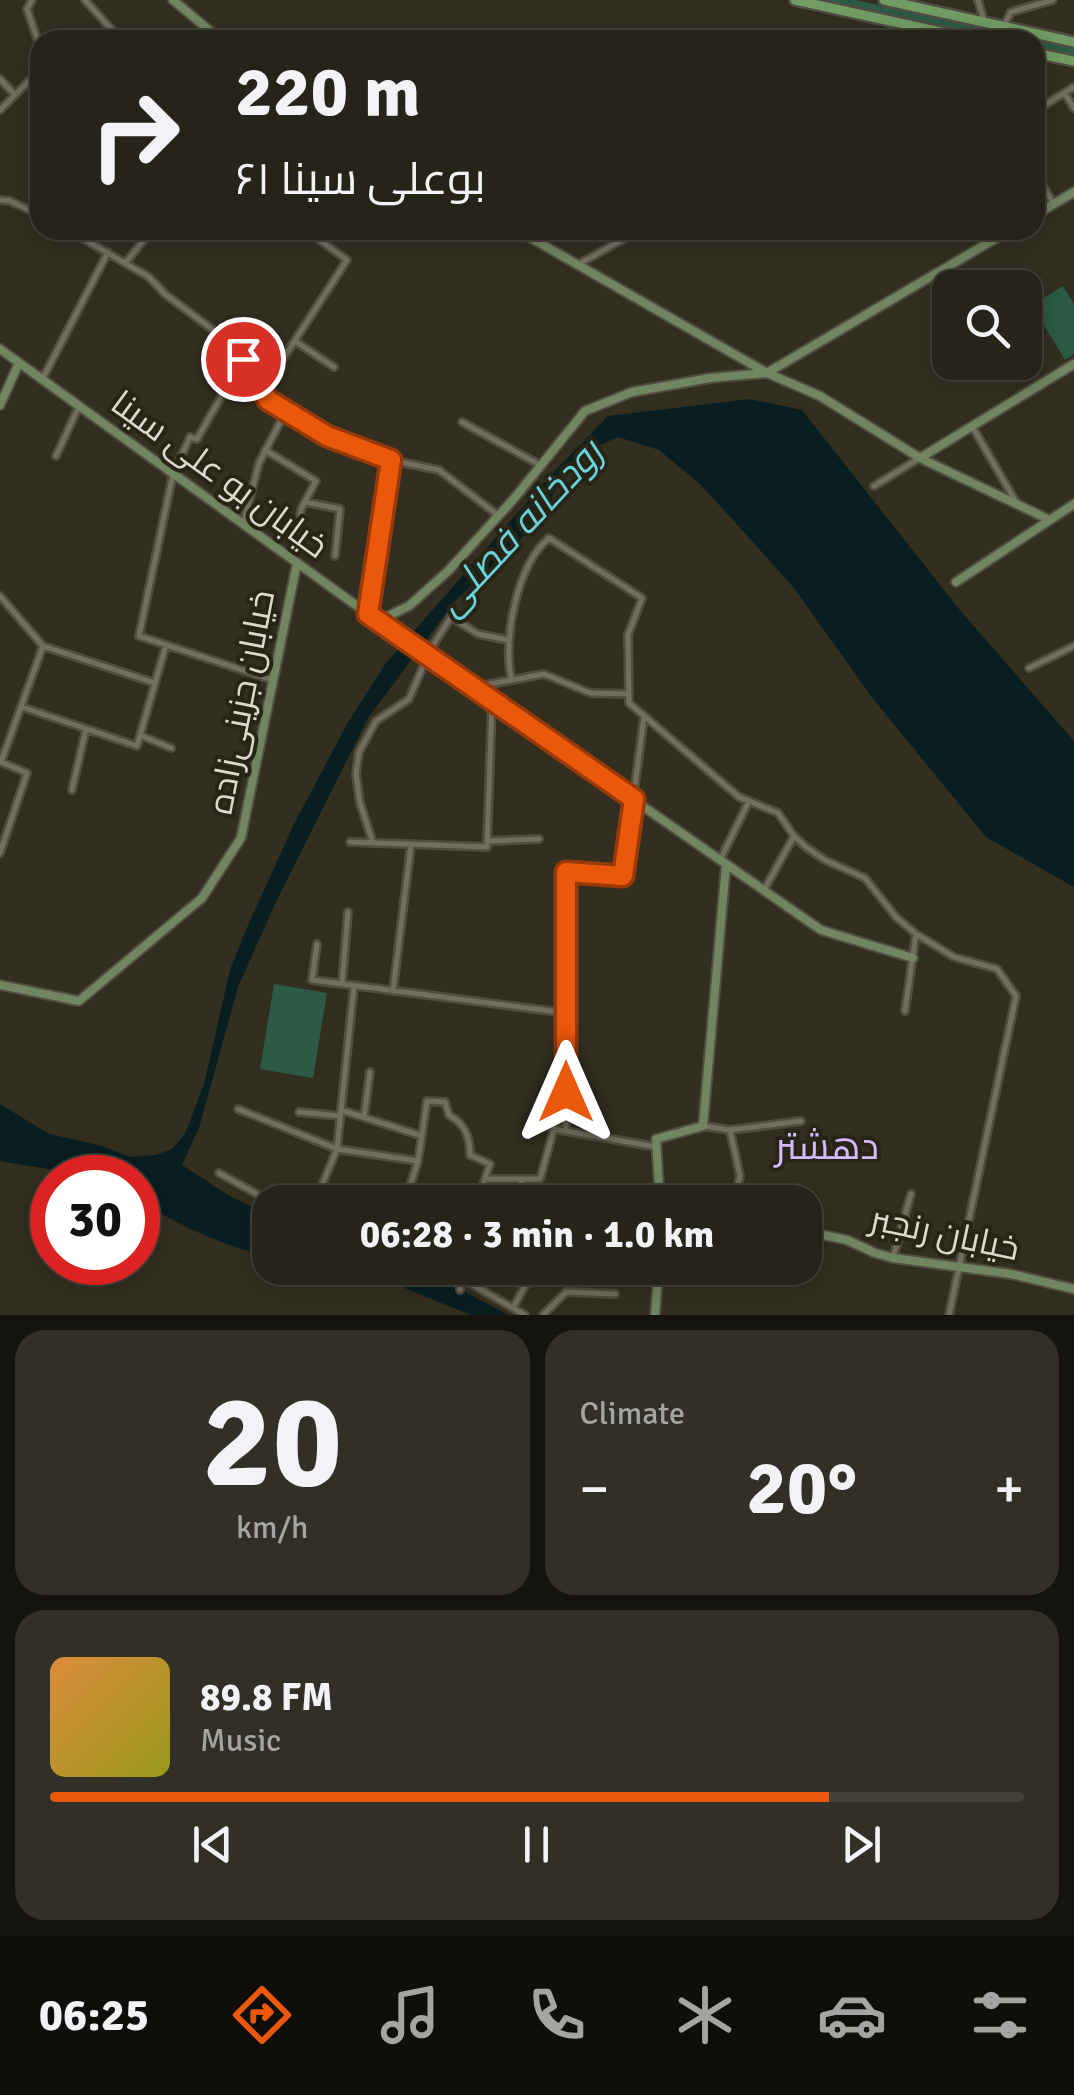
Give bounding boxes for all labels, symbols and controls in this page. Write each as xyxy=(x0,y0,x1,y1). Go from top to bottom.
text: 220 m xyxy=(235,49,420,135)
icon: right xyxy=(70,70,200,200)
text: بوعلی سینا ۶۱ xyxy=(235,152,485,207)
map controls xyxy=(932,270,1042,380)
button: search xyxy=(932,270,1042,380)
pin xyxy=(201,317,286,402)
icon: arrive xyxy=(216,332,271,387)
street label: خیابان بو علی سینا xyxy=(103,381,337,568)
water label: رودخانه فصلی xyxy=(426,428,614,625)
street label: خیابان جزینی‌زاده xyxy=(199,586,284,818)
position arrow xyxy=(514,1040,618,1144)
district label: دهشتر xyxy=(773,1123,879,1170)
speed limit sign: 30 xyxy=(30,1155,160,1285)
street label: خیابان رنجبر xyxy=(865,1196,1023,1270)
text: 06:28 · 3 min · 1.0 km xyxy=(360,1211,714,1258)
text: 20 xyxy=(202,1363,342,1523)
text: Climate xyxy=(580,1394,685,1433)
text: 20° xyxy=(746,1442,857,1535)
text: − xyxy=(580,1455,609,1523)
text: + xyxy=(994,1455,1024,1523)
text: km/h xyxy=(236,1508,308,1547)
text: 89.8 FM xyxy=(200,1674,333,1721)
text: Music xyxy=(200,1721,281,1760)
icon: previous xyxy=(185,1817,240,1872)
icon: pause xyxy=(509,1817,564,1872)
icon: next xyxy=(834,1817,889,1872)
icon: directions xyxy=(227,1980,297,2050)
icon: music xyxy=(375,1980,445,2050)
icon: phone xyxy=(522,1980,592,2050)
icon: climate xyxy=(670,1980,740,2050)
icon: car xyxy=(817,1980,887,2050)
icon: filters xyxy=(965,1980,1035,2050)
text: 06:25 xyxy=(39,1988,149,2043)

